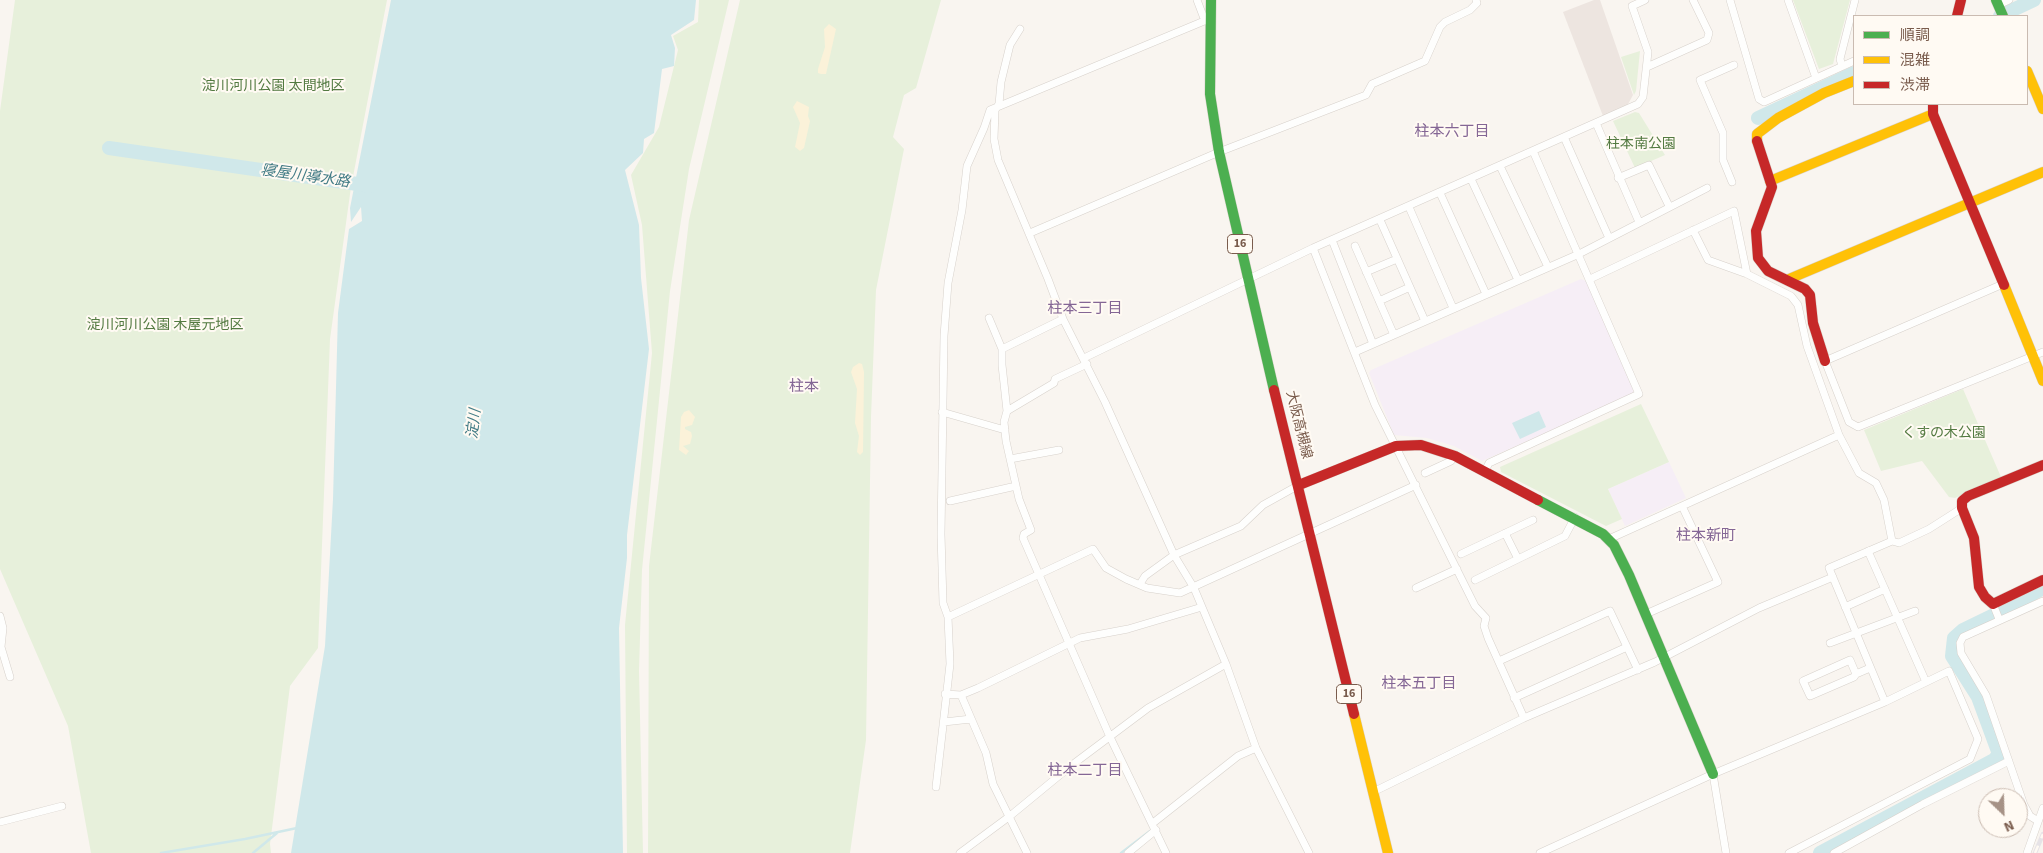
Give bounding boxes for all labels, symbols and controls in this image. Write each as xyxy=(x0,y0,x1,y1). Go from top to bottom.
legend xyxy=(1853,15,2028,105)
text: 順調 xyxy=(1900,25,1930,46)
text: 混雑 xyxy=(1900,50,1930,71)
text: 渋滞 xyxy=(1900,75,1930,96)
park label: 淀川河川公園 太間地区 xyxy=(202,79,344,95)
district label: 柱本六丁目 xyxy=(1415,124,1489,142)
park label: 柱本南公園 xyxy=(1606,137,1676,153)
water label: 寝屋川導水路 xyxy=(259,162,351,192)
road number: 16 xyxy=(1228,234,1252,253)
district label: 柱本三丁目 xyxy=(1048,301,1122,319)
park label: 淀川河川公園 木屋元地区 xyxy=(87,318,243,334)
district label: 柱本 xyxy=(789,379,819,397)
street label: 大阪高槻線 xyxy=(1281,389,1315,461)
water label: 淀川 xyxy=(464,408,486,440)
park label: くすの木公園 xyxy=(1902,426,1986,442)
district label: 柱本新町 xyxy=(1676,528,1736,546)
district label: 柱本五丁目 xyxy=(1382,676,1456,694)
road number: 16 xyxy=(1336,684,1362,704)
district label: 柱本二丁目 xyxy=(1048,763,1122,781)
north arrow xyxy=(1978,788,2028,838)
text: N xyxy=(2000,815,2017,837)

